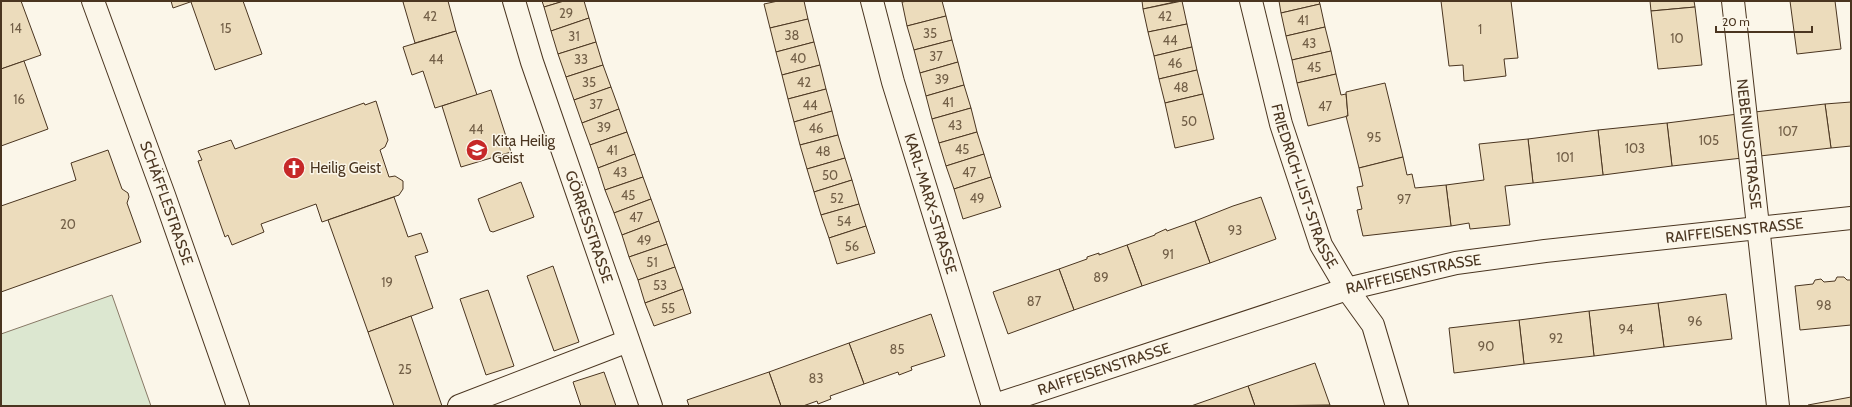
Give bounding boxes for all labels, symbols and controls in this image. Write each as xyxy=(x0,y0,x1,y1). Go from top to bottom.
house number: 29 xyxy=(559,5,573,21)
house number: 42 xyxy=(423,8,437,24)
house number: 42 xyxy=(1158,8,1172,24)
scale bar xyxy=(1716,8,1812,34)
house number: 41 xyxy=(1297,12,1309,28)
text: 20 m xyxy=(1722,14,1750,29)
house number: 14 xyxy=(10,20,22,36)
house number: 15 xyxy=(220,20,232,36)
house number: 1 xyxy=(1478,21,1482,37)
house number: 35 xyxy=(923,25,937,41)
house number: 38 xyxy=(785,27,800,43)
house number: 31 xyxy=(568,28,580,44)
house number: 10 xyxy=(1670,30,1684,46)
house number: 44 xyxy=(1162,32,1178,48)
house number: 43 xyxy=(1302,35,1316,51)
house number: 37 xyxy=(929,48,943,64)
house number: 40 xyxy=(790,50,806,66)
house number: 44 xyxy=(428,51,444,67)
house number: 33 xyxy=(574,51,588,67)
house number: 46 xyxy=(1168,55,1182,71)
house number: 45 xyxy=(1307,59,1321,75)
house number: 39 xyxy=(935,71,949,87)
house number: 35 xyxy=(582,74,596,90)
house number: 42 xyxy=(797,74,811,90)
street label: NEBENIUSSTRASSE xyxy=(1733,78,1765,210)
house number: 48 xyxy=(1173,79,1189,95)
house number: 16 xyxy=(13,91,25,107)
house number: 41 xyxy=(942,94,954,110)
house number: 37 xyxy=(589,96,603,112)
house number: 44 xyxy=(802,97,818,113)
house number: 47 xyxy=(1318,98,1332,114)
street label: FRIEDRICH-LIST-STRASSE xyxy=(1267,102,1342,272)
house number: 50 xyxy=(1181,113,1197,129)
house number: 43 xyxy=(948,117,962,133)
house number: 39 xyxy=(597,119,611,135)
house number: 46 xyxy=(809,120,823,136)
house number: 44 xyxy=(468,121,484,137)
house number: 107 xyxy=(1778,123,1798,139)
house number: 95 xyxy=(1367,129,1381,145)
street label: KARL-MARX-STRASSE xyxy=(900,131,961,276)
place label: Kita Heilig Geist xyxy=(492,132,556,167)
house number: 105 xyxy=(1699,132,1719,148)
school or university icon: Kita Heilig Geist xyxy=(464,137,490,163)
street label: SCHÄFFLESTRASSE xyxy=(136,139,197,267)
house number: 103 xyxy=(1625,140,1645,156)
house number: 45 xyxy=(955,141,969,157)
house number: 41 xyxy=(606,142,618,158)
house number: 48 xyxy=(815,143,831,159)
house number: 101 xyxy=(1556,149,1574,165)
church icon: Heilig Geist xyxy=(281,155,307,181)
place label: Heilig Geist xyxy=(310,159,381,177)
house number: 43 xyxy=(613,164,627,180)
house number: 47 xyxy=(962,164,976,180)
house number: 50 xyxy=(822,167,838,183)
street label: GÖRRESSTRASSE xyxy=(561,168,617,285)
house number: 45 xyxy=(621,187,635,203)
house number: 52 xyxy=(830,190,844,206)
house number: 49 xyxy=(970,190,984,206)
house number: 97 xyxy=(1397,191,1411,207)
house number: 47 xyxy=(629,209,643,225)
house number: 54 xyxy=(837,213,852,229)
street label: RAIFFEISENSTRASSE xyxy=(1664,214,1804,247)
house number: 20 xyxy=(60,216,76,232)
house number: 93 xyxy=(1228,222,1242,238)
house number: 49 xyxy=(637,232,651,248)
house number: 56 xyxy=(845,238,859,254)
house number: 91 xyxy=(1162,246,1174,262)
street label: RAIFFEISENSTRASSE xyxy=(1344,251,1482,298)
house number: 51 xyxy=(646,254,658,270)
house number: 89 xyxy=(1093,269,1109,285)
house number: 19 xyxy=(381,274,393,290)
house number: 53 xyxy=(653,277,667,293)
house number: 87 xyxy=(1027,293,1042,309)
house number: 98 xyxy=(1816,297,1832,313)
house number: 55 xyxy=(661,300,675,316)
house number: 96 xyxy=(1688,313,1702,329)
house number: 94 xyxy=(1619,321,1634,337)
house number: 92 xyxy=(1549,330,1563,346)
house number: 90 xyxy=(1478,338,1494,354)
street label: RAIFFEISENSTRASSE xyxy=(1035,339,1173,399)
house number: 85 xyxy=(890,341,904,357)
house number: 25 xyxy=(398,361,412,377)
house number: 83 xyxy=(809,370,823,386)

